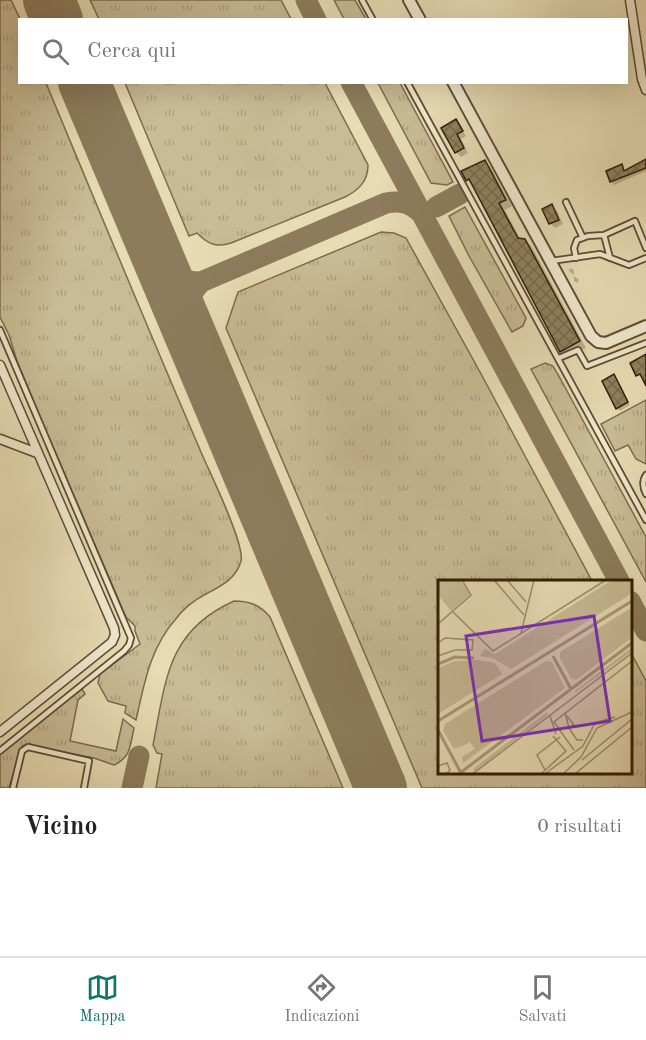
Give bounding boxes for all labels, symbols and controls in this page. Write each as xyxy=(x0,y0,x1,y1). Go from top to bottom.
search box xyxy=(18,18,628,84)
icon: search xyxy=(39,35,72,68)
text: Cerca qui xyxy=(87,40,176,62)
inset map xyxy=(438,580,631,773)
text: Vicino xyxy=(24,814,98,840)
text: 0 risultati xyxy=(537,817,622,837)
tab: Mappa xyxy=(80,971,125,1027)
tab: Indicazioni xyxy=(285,971,359,1027)
tab: Salvati xyxy=(518,971,566,1027)

